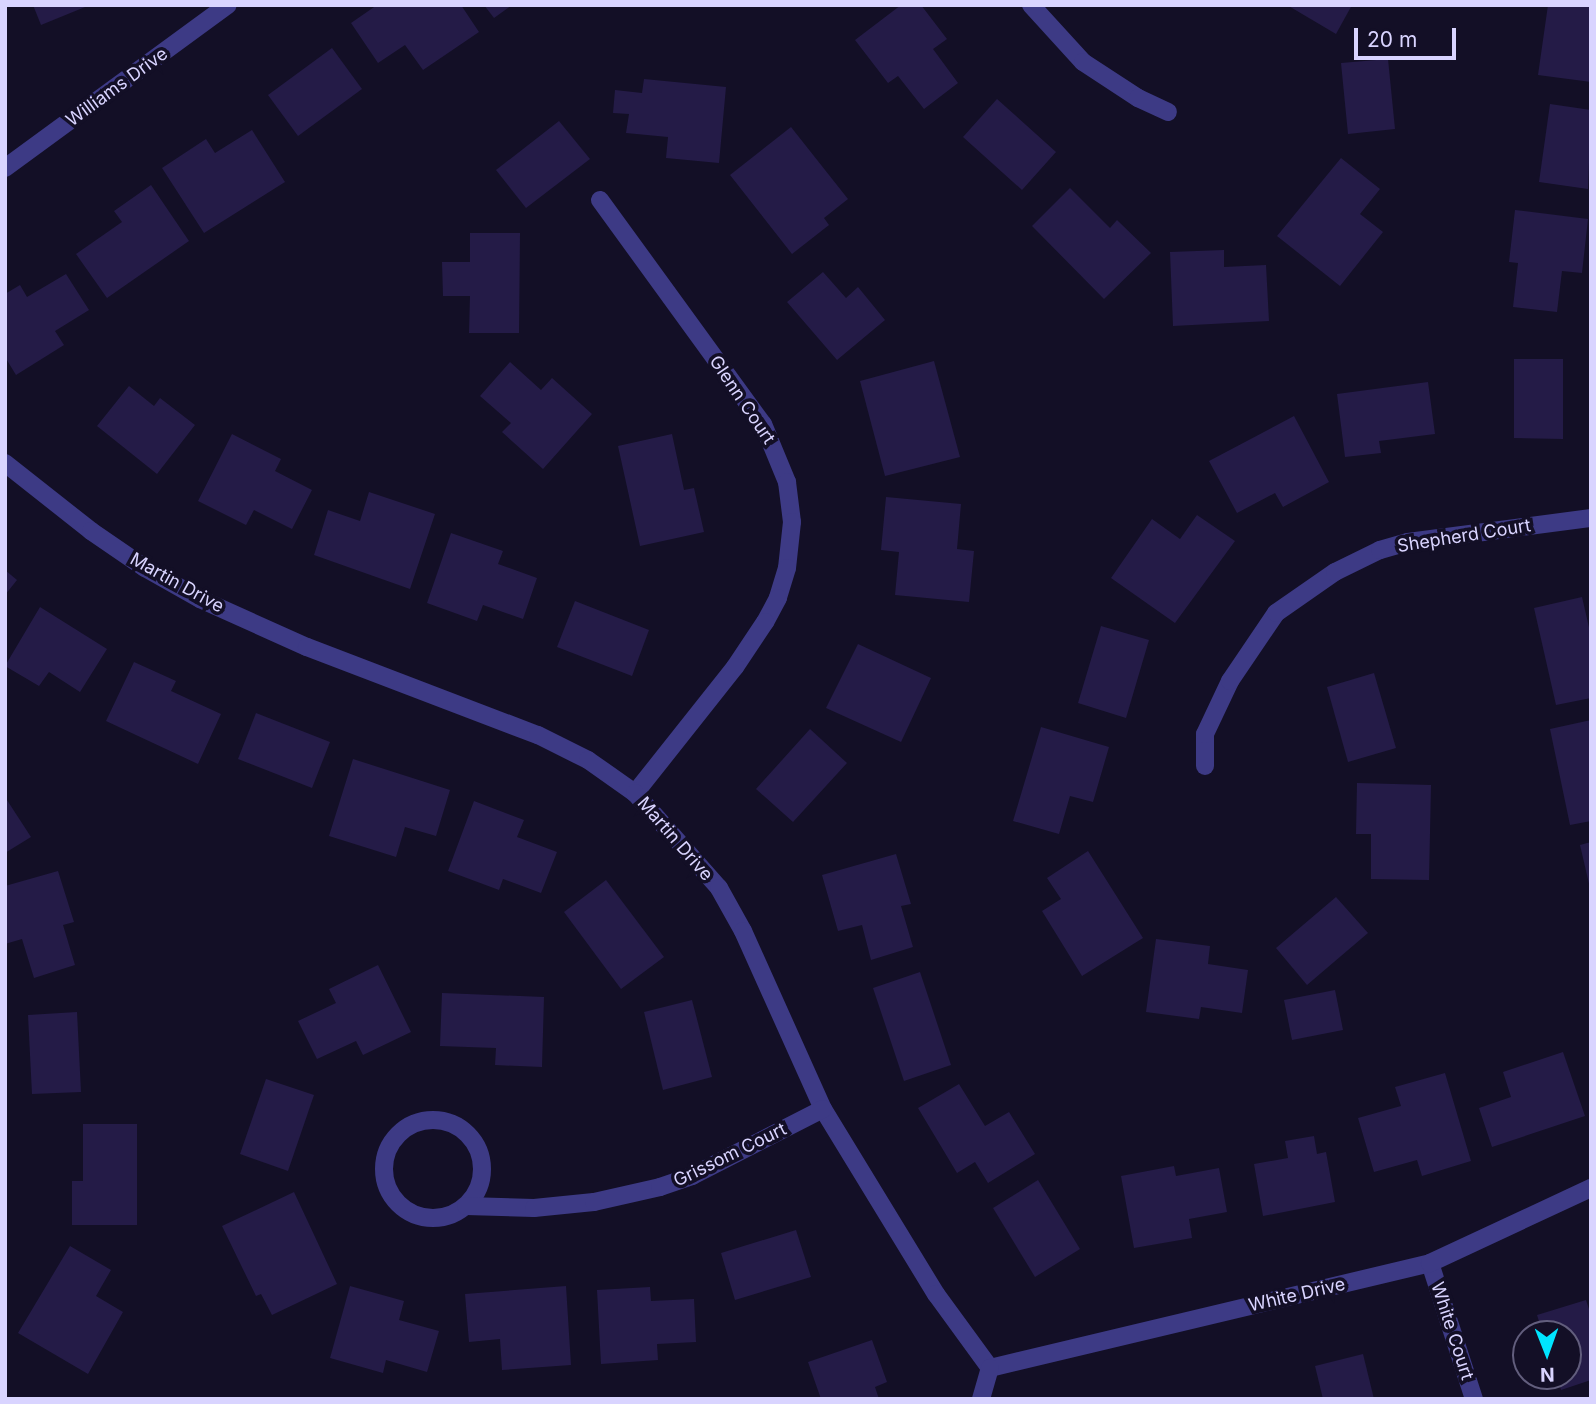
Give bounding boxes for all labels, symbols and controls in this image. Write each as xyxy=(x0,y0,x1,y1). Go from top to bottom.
scale bar xyxy=(1358,14,1460,58)
text: 20 m xyxy=(1367,27,1417,52)
street label: Williams Drive xyxy=(62,43,172,131)
street label: Glenn Court xyxy=(704,352,780,448)
street label: Shepherd Court xyxy=(1396,515,1532,557)
street label: Martin Drive xyxy=(126,548,228,618)
street label: Martin Drive xyxy=(633,793,717,885)
street label: Grissom Court xyxy=(670,1118,790,1192)
street label: White Drive xyxy=(1246,1273,1348,1317)
street label: White Court xyxy=(1426,1279,1478,1383)
north arrow xyxy=(1512,1320,1582,1390)
text: N xyxy=(1540,1363,1555,1386)

